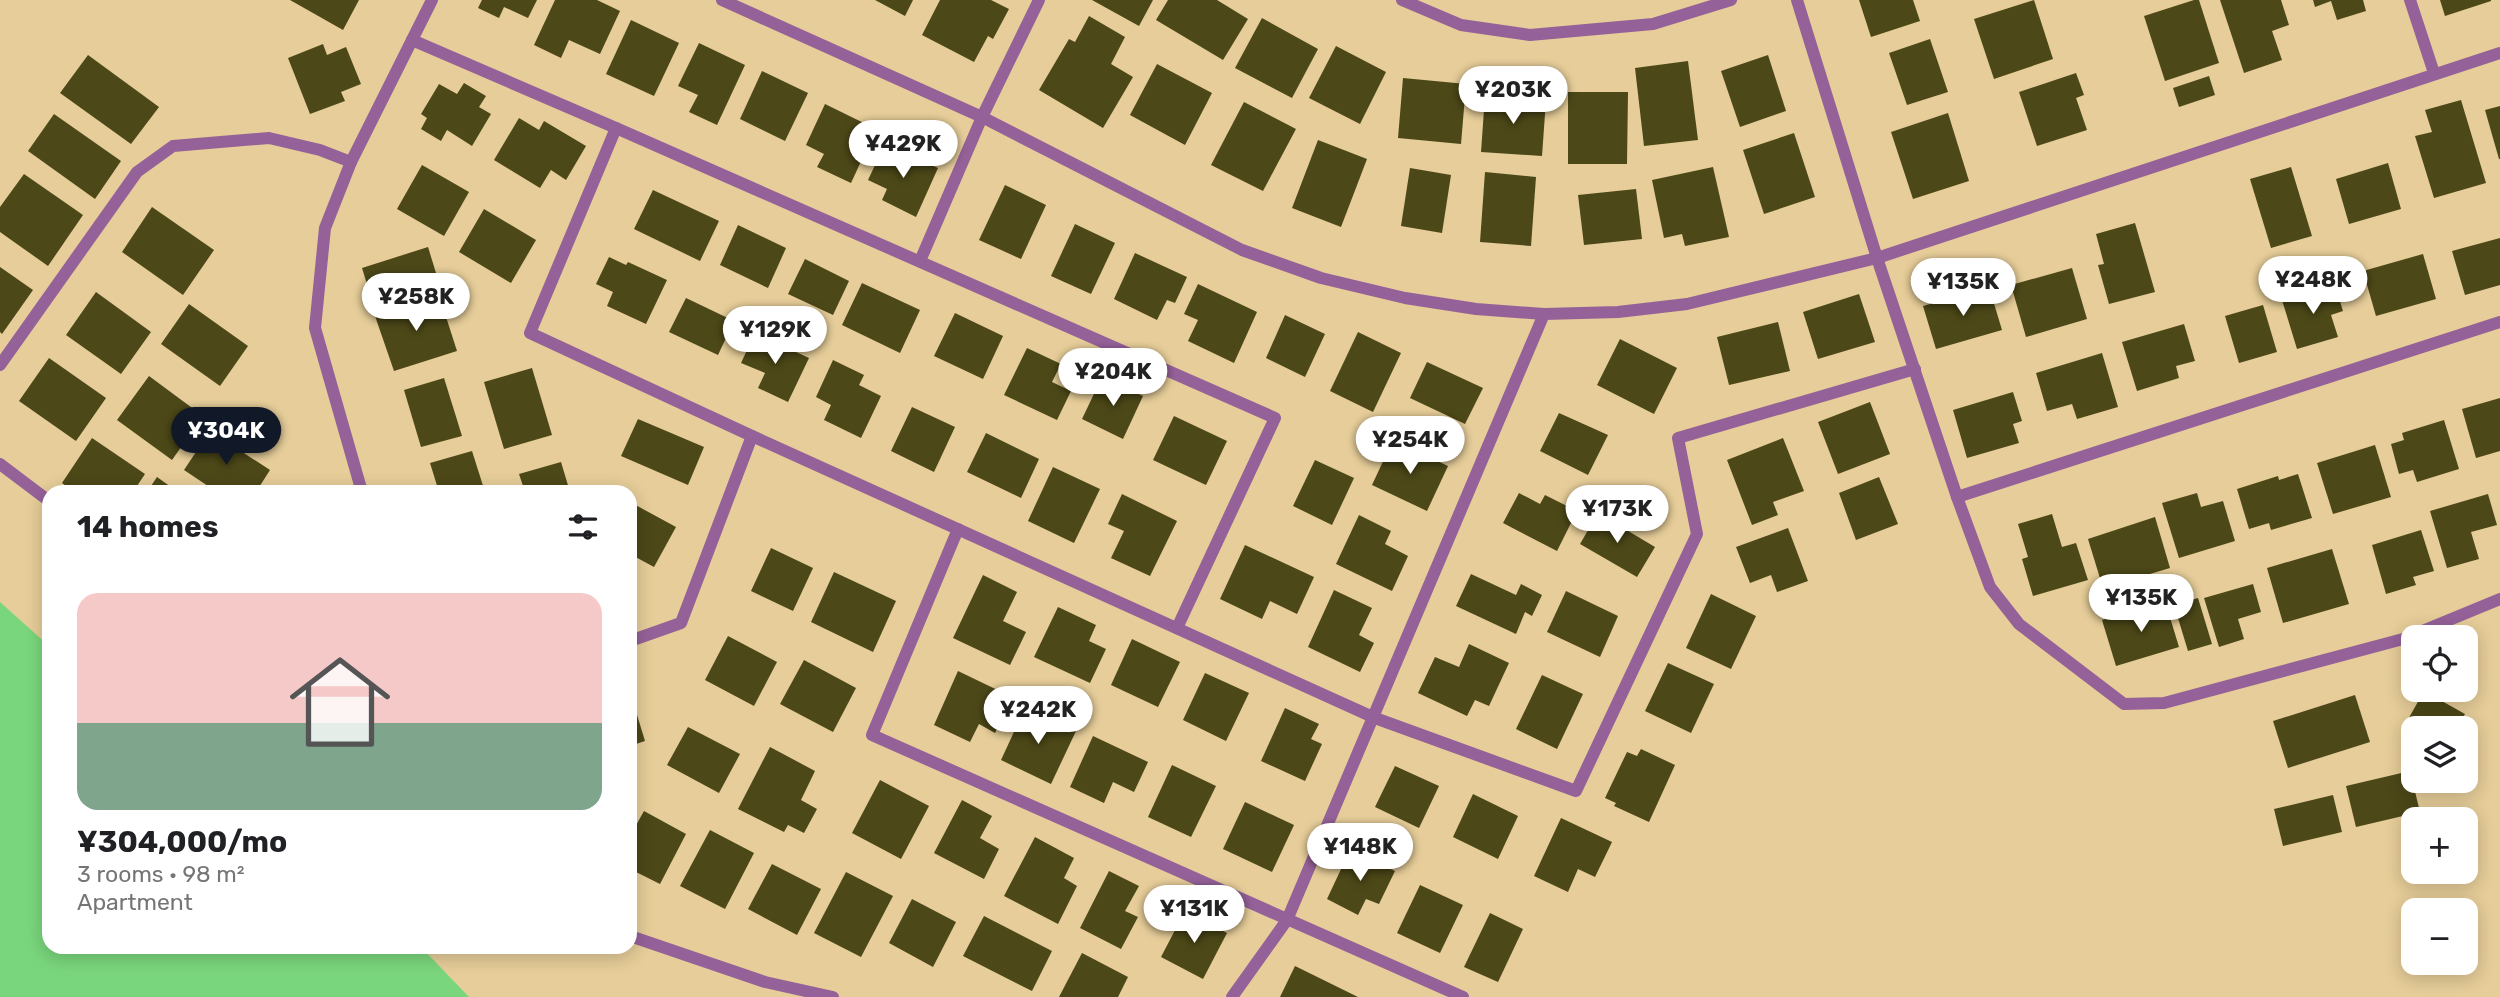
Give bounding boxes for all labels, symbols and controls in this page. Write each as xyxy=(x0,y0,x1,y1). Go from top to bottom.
pin: ¥203K xyxy=(1464,66,1562,126)
text: ¥203K xyxy=(1475,75,1551,103)
pin: ¥429K xyxy=(854,120,952,180)
text: ¥429K xyxy=(865,129,941,157)
pin: ¥248K xyxy=(2264,256,2362,316)
pin: ¥135K xyxy=(1914,258,2012,318)
text: ¥248K xyxy=(2274,265,2352,293)
text: ¥135K xyxy=(1927,267,1999,295)
pin: ¥258K xyxy=(367,274,465,333)
text: ¥258K xyxy=(378,282,454,310)
pin: ¥129K xyxy=(726,306,824,366)
text: ¥129K xyxy=(739,315,811,343)
pin: ¥204K xyxy=(1064,348,1162,408)
text: ¥204K xyxy=(1074,357,1152,385)
pin: ¥304K xyxy=(177,407,275,467)
text: ¥304K xyxy=(187,416,265,444)
pin: ¥254K xyxy=(1361,416,1459,476)
text: ¥254K xyxy=(1372,425,1448,453)
pin: ¥173K xyxy=(1568,486,1666,545)
text: ¥173K xyxy=(1582,494,1652,522)
icon: filters xyxy=(564,508,602,546)
text: 14 homes xyxy=(77,509,219,545)
pin: ¥135K xyxy=(2092,574,2190,634)
text: ¥135K xyxy=(2105,583,2177,611)
map controls xyxy=(2401,625,2478,975)
button: locate xyxy=(2401,625,2478,702)
icon: home xyxy=(277,639,403,765)
pin: ¥242K xyxy=(989,686,1087,746)
text: ¥242K xyxy=(1000,695,1076,723)
button: layers xyxy=(2401,716,2478,793)
button: + xyxy=(2401,807,2478,884)
text: ¥304,000/mo xyxy=(77,824,287,860)
pin: ¥148K xyxy=(1311,824,1409,883)
text: ¥148K xyxy=(1323,832,1397,860)
text: 3 rooms · 98 m² xyxy=(77,860,245,888)
pin: ¥131K xyxy=(1145,886,1243,945)
text: Apartment xyxy=(77,888,193,916)
text: ¥131K xyxy=(1160,894,1228,922)
button: − xyxy=(2401,898,2478,975)

